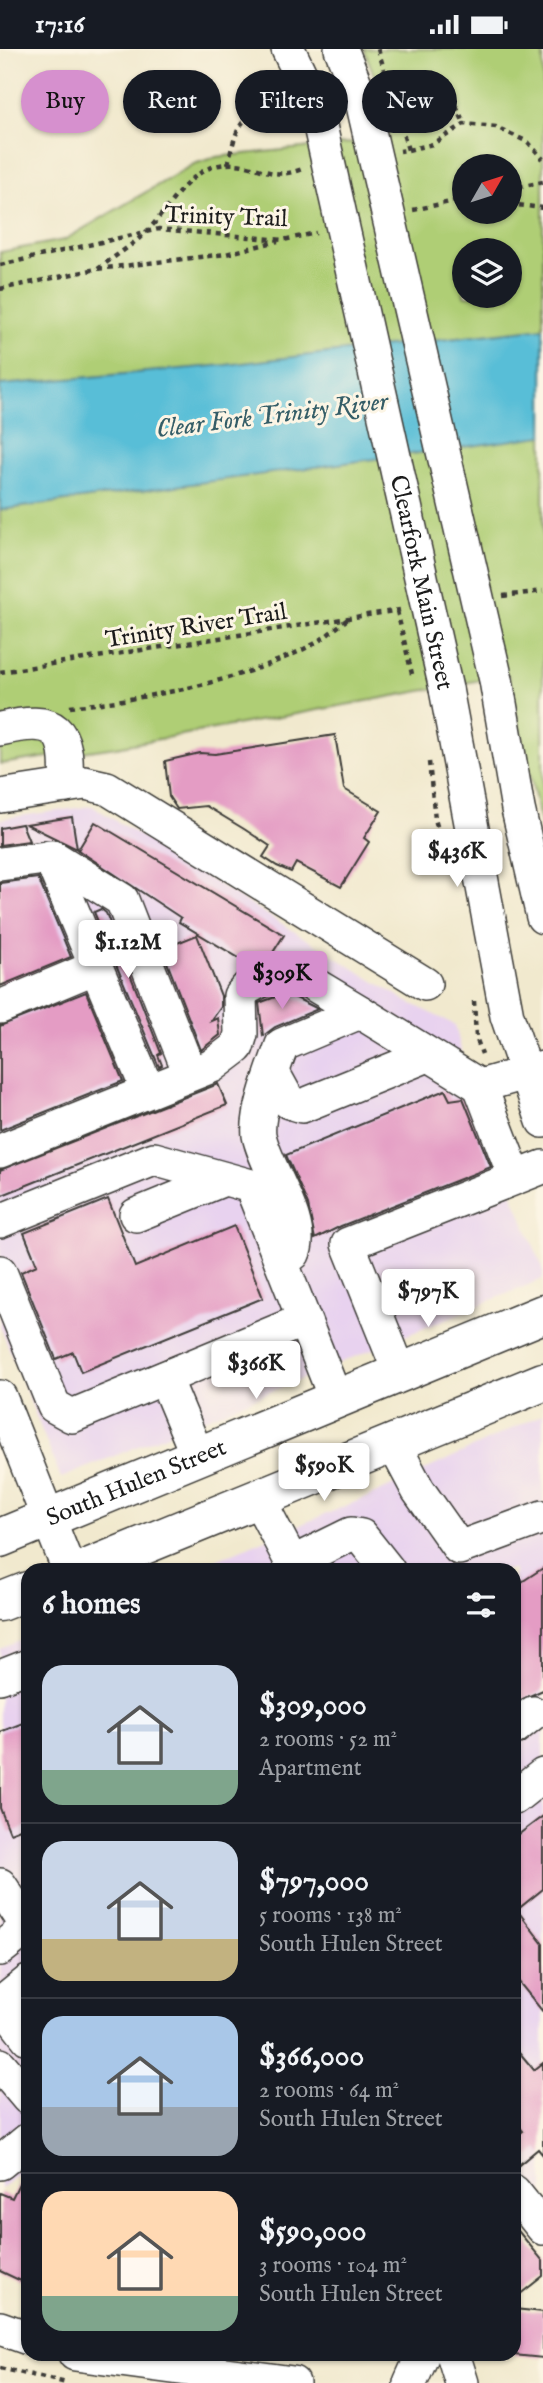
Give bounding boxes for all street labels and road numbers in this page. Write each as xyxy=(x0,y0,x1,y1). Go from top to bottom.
street label: Trinity Trail xyxy=(164,200,288,235)
street label: Clearfork Main Street xyxy=(382,472,460,693)
street label: Trinity River Trail xyxy=(103,597,290,656)
street label: South Hulen Street xyxy=(42,1432,231,1534)

